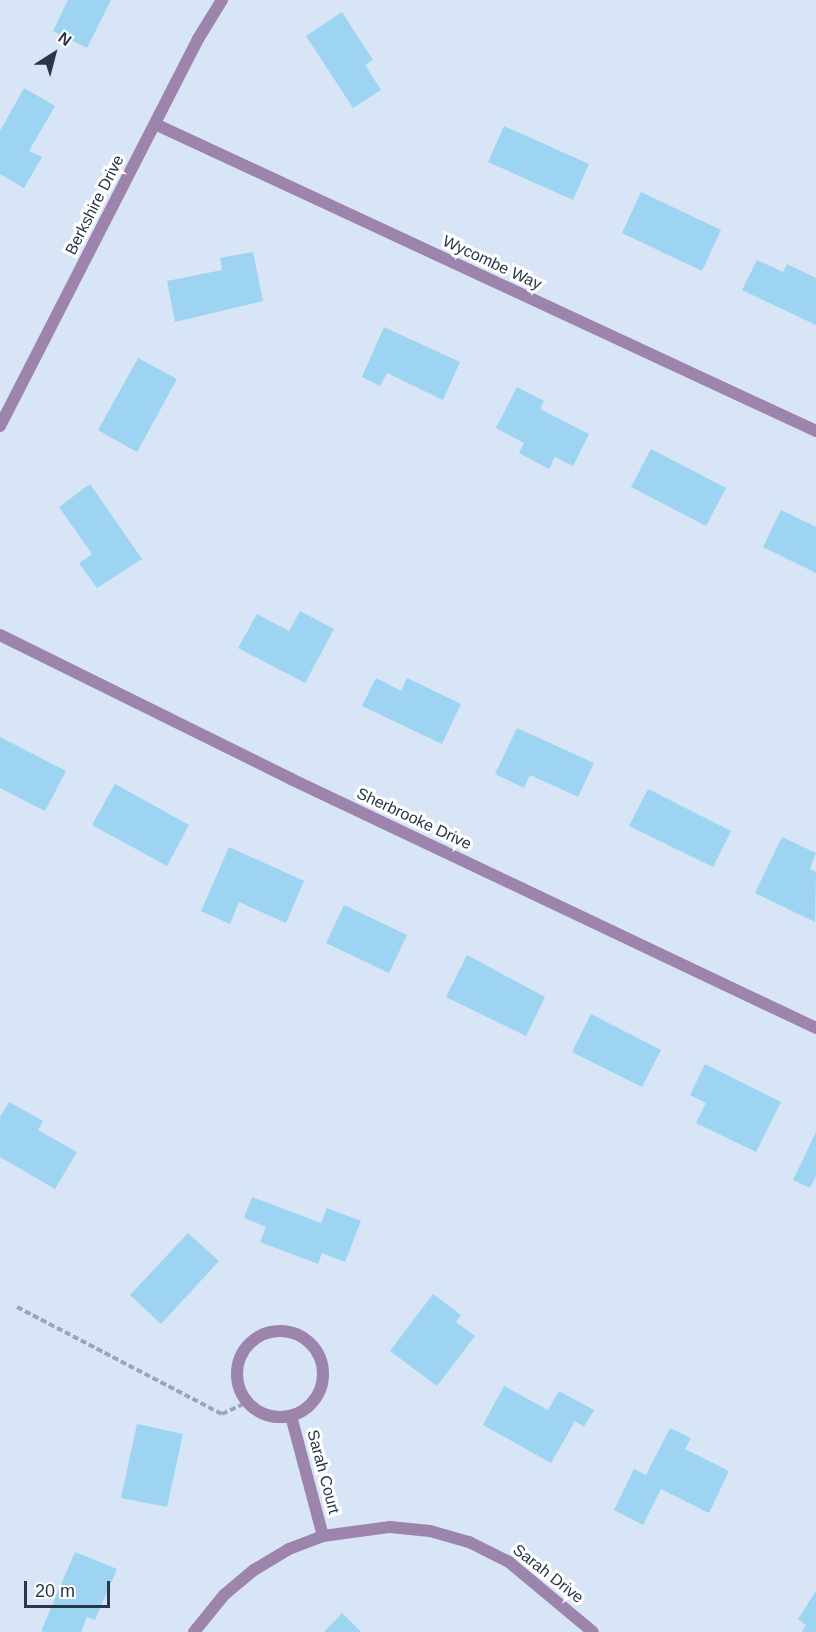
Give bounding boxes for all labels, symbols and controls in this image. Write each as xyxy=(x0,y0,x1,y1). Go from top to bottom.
north arrow xyxy=(24,24,84,84)
text: N xyxy=(55,29,75,49)
street label: Berkshire Drive xyxy=(62,152,128,258)
street label: Wycombe Way xyxy=(440,232,544,294)
street label: Sherbrooke Drive xyxy=(354,784,474,854)
street label: Sarah Court xyxy=(303,1428,343,1516)
street label: Sarah Drive xyxy=(509,1540,587,1608)
scale bar xyxy=(27,1569,112,1607)
text: 20 m xyxy=(35,1581,75,1601)

